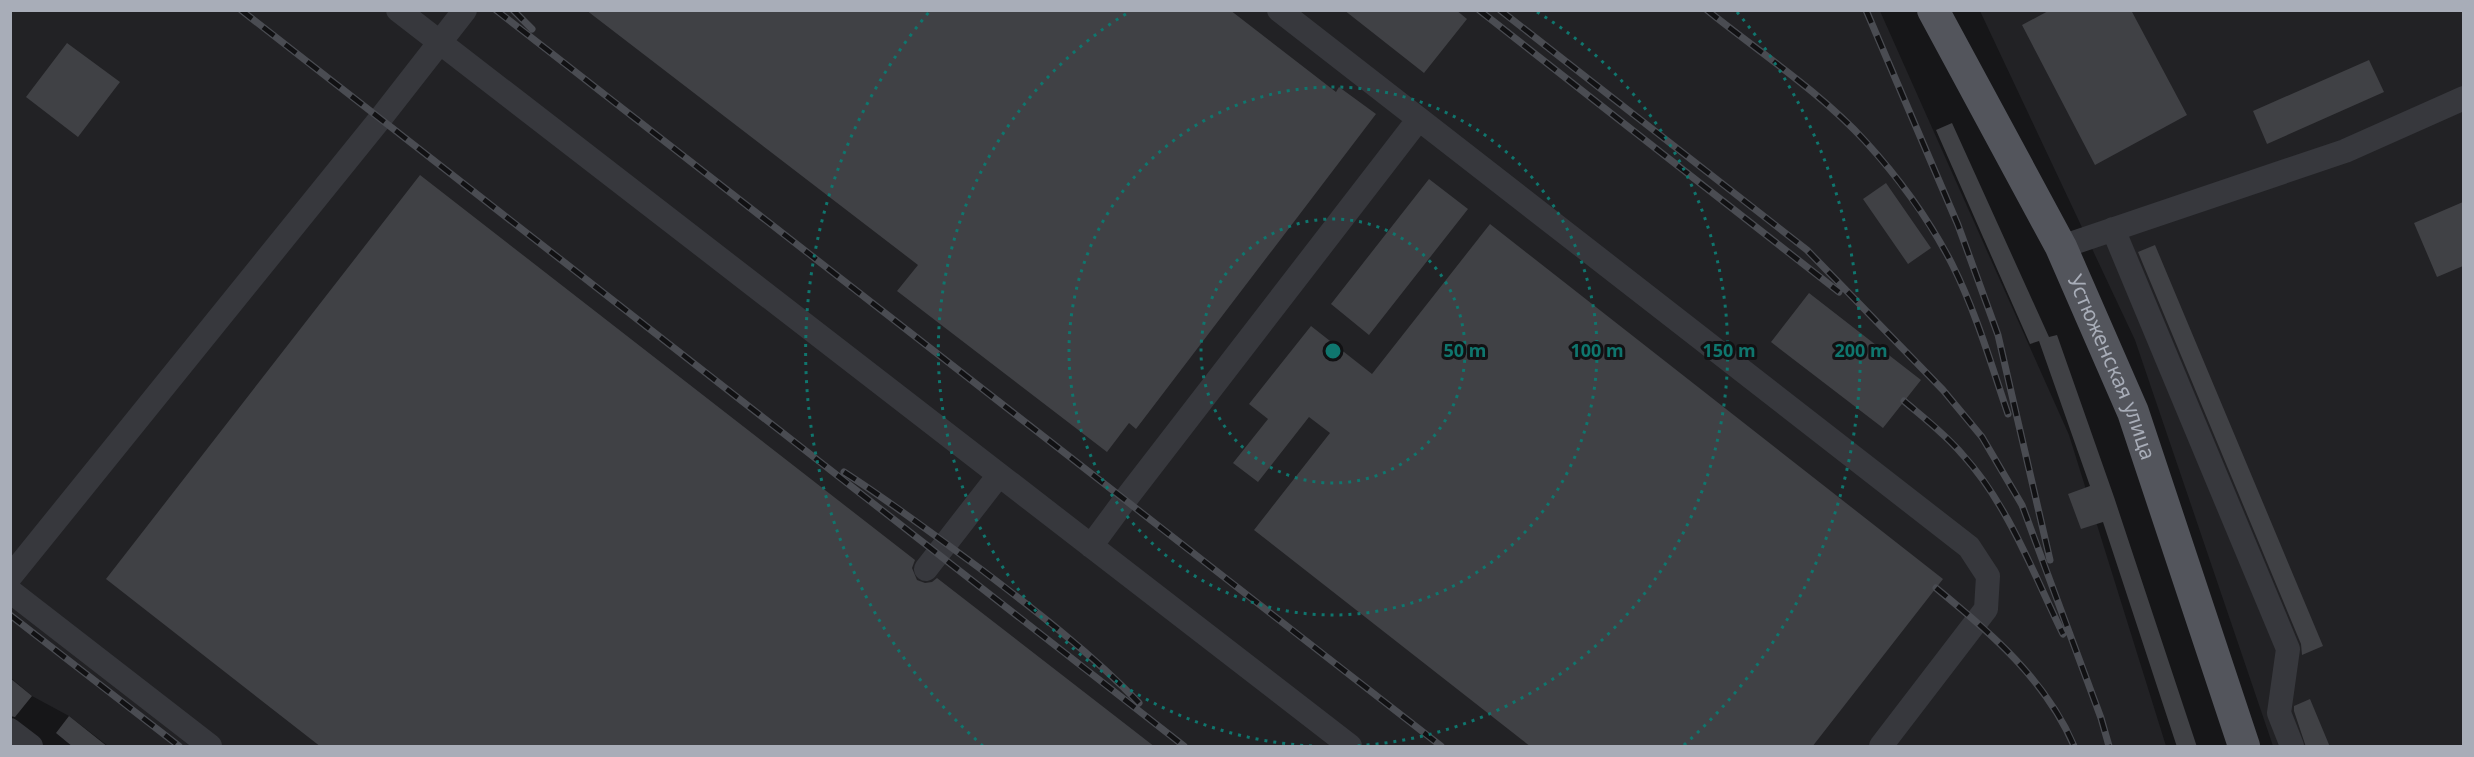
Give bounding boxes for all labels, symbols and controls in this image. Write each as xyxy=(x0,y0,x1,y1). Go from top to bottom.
street label: Устюженская улица xyxy=(2062,270,2163,463)
text: 50 m xyxy=(1444,338,1486,362)
text: 100 m xyxy=(1570,338,1624,362)
text: 150 m xyxy=(1702,338,1756,362)
text: 200 m xyxy=(1834,338,1888,362)
centre of rings xyxy=(1323,341,1343,361)

